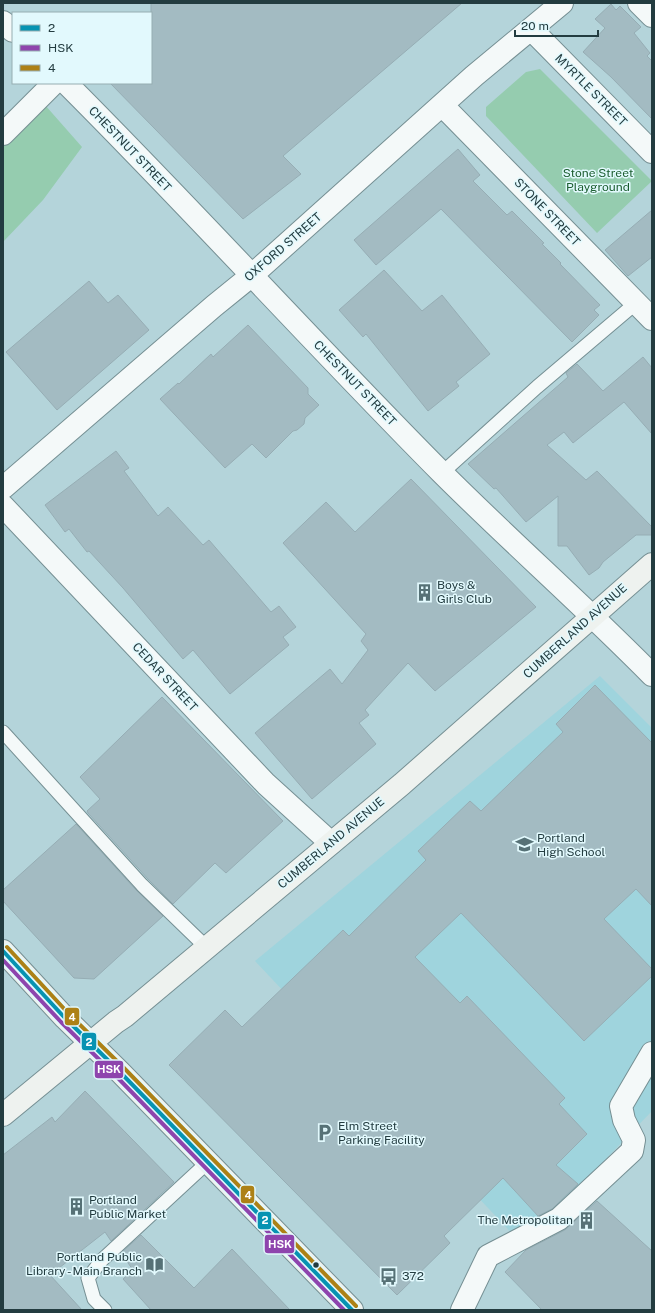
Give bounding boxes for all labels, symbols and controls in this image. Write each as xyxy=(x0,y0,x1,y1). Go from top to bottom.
legend xyxy=(12,12,152,84)
scale bar xyxy=(515,12,598,38)
text: 20 m xyxy=(521,19,549,33)
text: 2 xyxy=(48,21,55,35)
text: HSK xyxy=(48,41,73,55)
street label: MYRTLE STREET xyxy=(552,51,630,129)
text: 4 xyxy=(48,61,56,75)
street label: CHESTNUT STREET xyxy=(86,104,174,194)
park label: Stone Street Playground xyxy=(563,166,634,194)
street label: STONE STREET xyxy=(511,175,583,249)
street label: OXFORD STREET xyxy=(242,210,324,284)
street label: CHESTNUT STREET xyxy=(311,338,399,428)
place label: Boys & Girls Club xyxy=(437,578,492,606)
street label: CUMBERLAND AVENUE xyxy=(520,581,630,681)
building icon: Boys & Girls Club xyxy=(414,582,434,602)
street label: CEDAR STREET xyxy=(130,640,200,714)
street label: CUMBERLAND AVENUE xyxy=(275,794,387,892)
place label: Portland High School xyxy=(537,831,605,859)
school or university icon: Portland High School xyxy=(514,835,534,855)
line badge: 4 xyxy=(64,1007,80,1026)
text: 4 xyxy=(68,1011,76,1023)
line badge: 2 xyxy=(81,1032,97,1051)
text: 2 xyxy=(86,1036,93,1048)
line badge: HSK xyxy=(94,1060,124,1079)
text: HSK xyxy=(97,1063,121,1075)
place label: Elm Street Parking Facility xyxy=(338,1119,425,1147)
parking icon: Elm Street Parking Facility xyxy=(315,1123,335,1143)
line badge: 4 xyxy=(240,1185,255,1204)
text: 4 xyxy=(244,1189,252,1201)
place label: Portland Public Market xyxy=(89,1193,167,1221)
building icon: Portland Public Market xyxy=(66,1197,86,1217)
building icon: The Metropolitan xyxy=(576,1210,596,1230)
line badge: 2 xyxy=(257,1211,272,1230)
place label: The Metropolitan xyxy=(478,1213,573,1227)
text: 2 xyxy=(262,1214,269,1226)
line badge: HSK xyxy=(264,1234,295,1254)
text: HSK xyxy=(268,1238,292,1250)
place label: Portland Public Library - Main Branch xyxy=(26,1250,142,1278)
library icon: Portland Public Library - Main Branch xyxy=(145,1254,165,1274)
unlabelled marker xyxy=(311,1260,321,1270)
bus stop icon: 372 xyxy=(379,1266,399,1286)
place label: 372 xyxy=(402,1269,424,1283)

